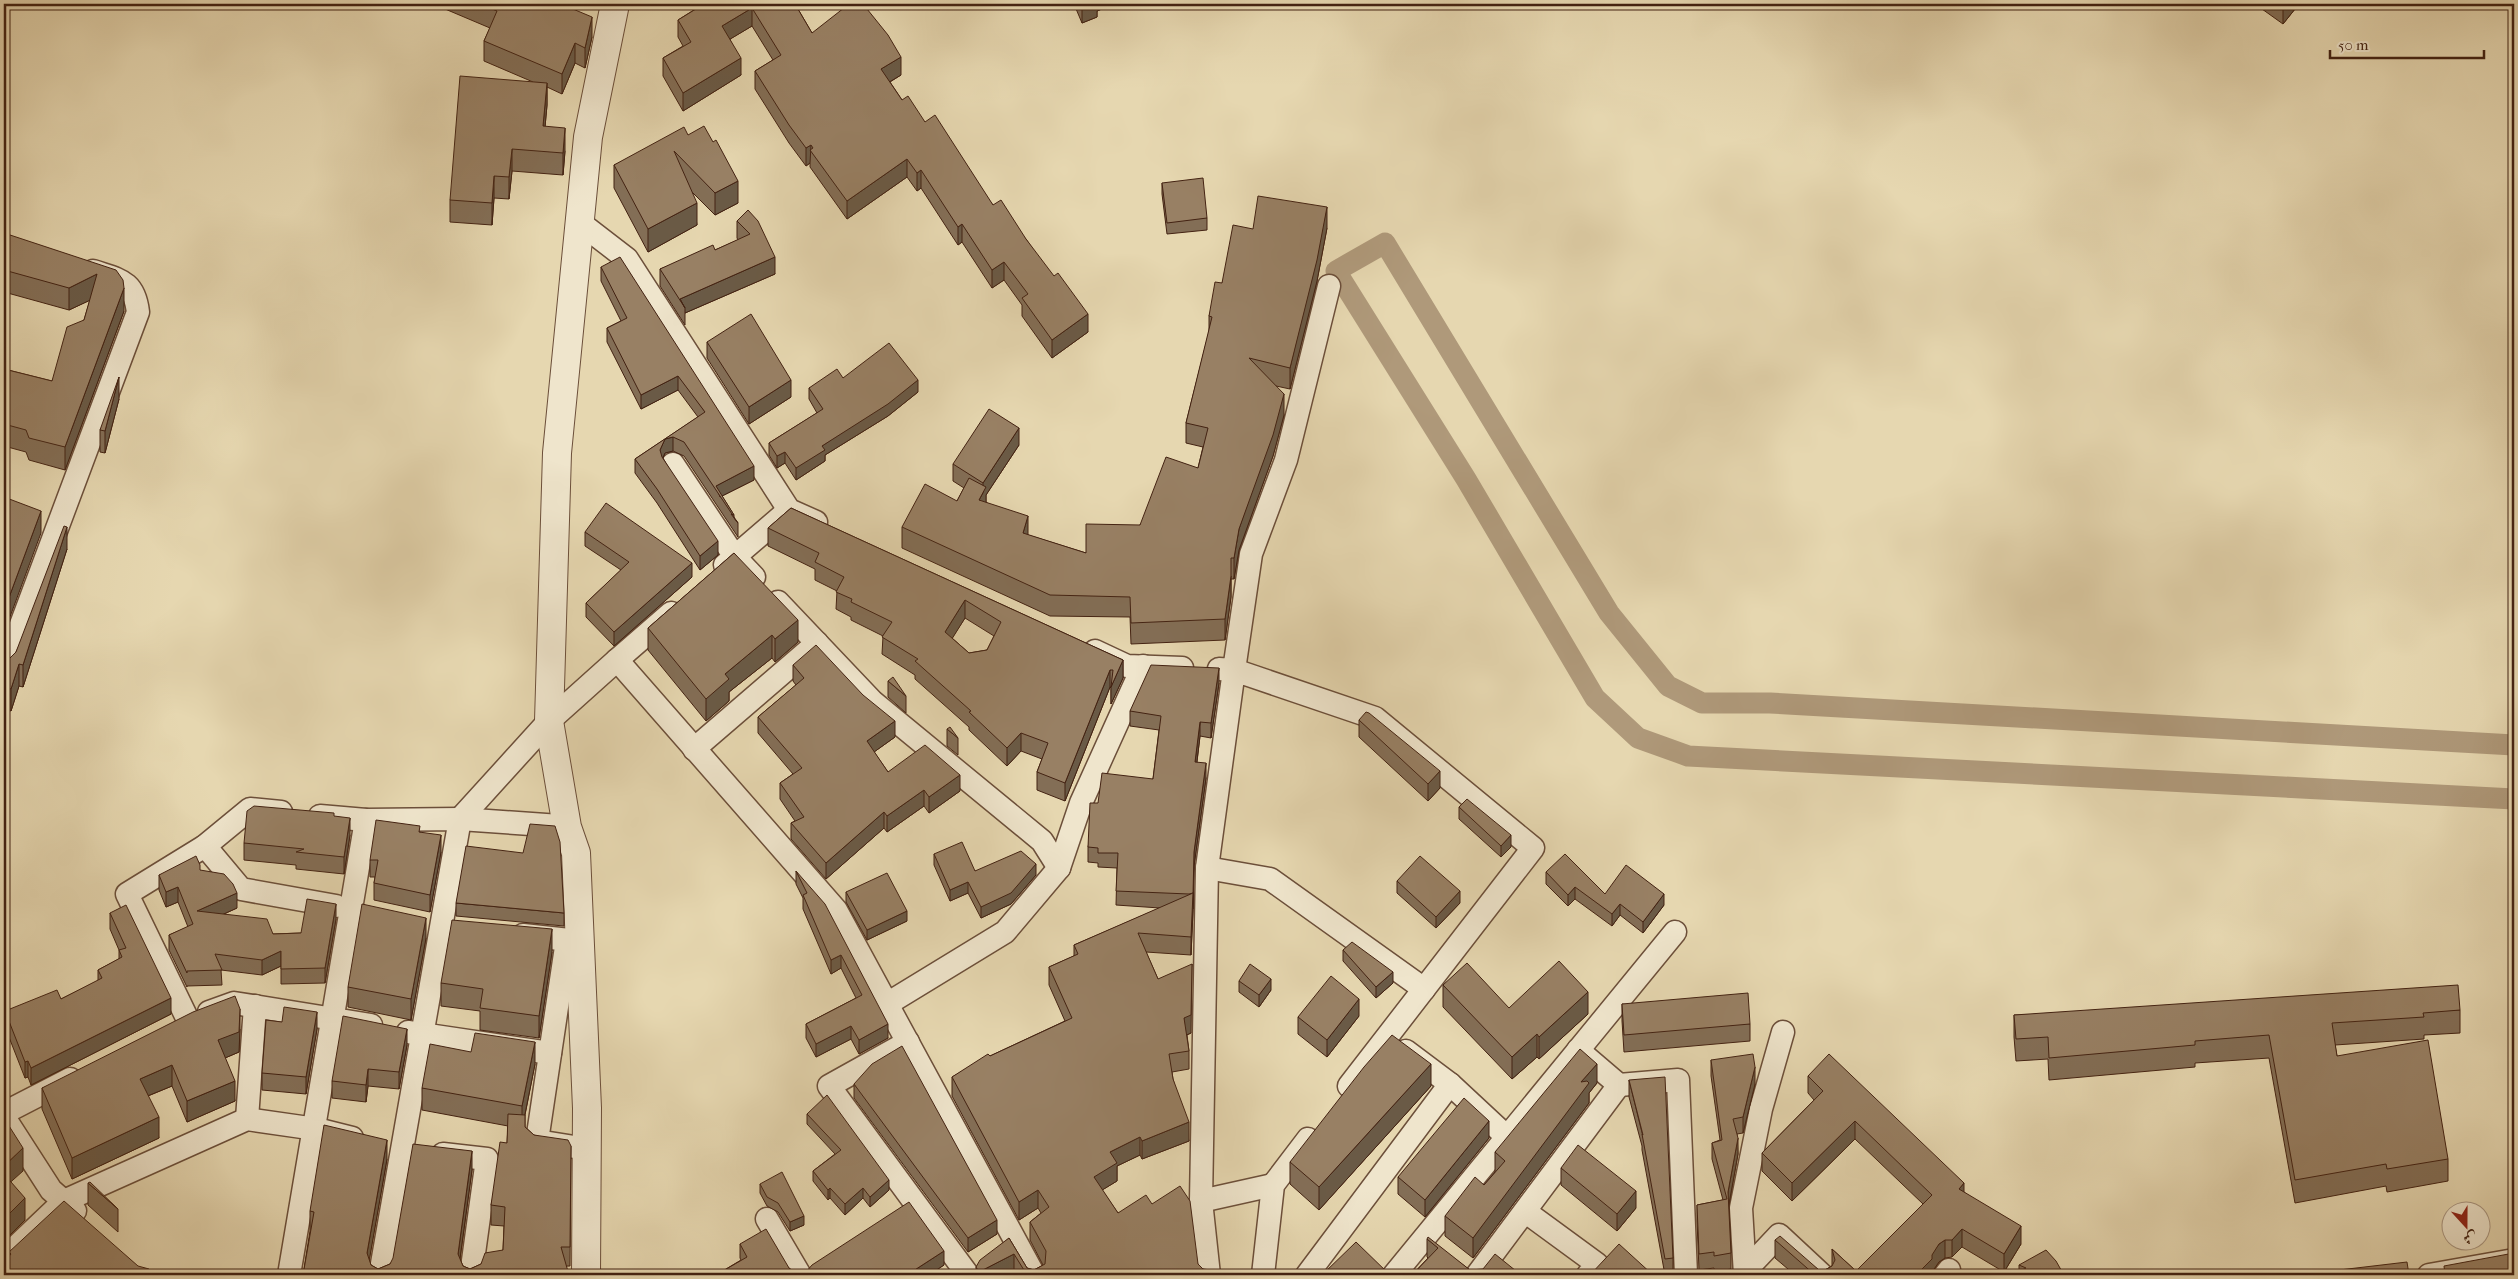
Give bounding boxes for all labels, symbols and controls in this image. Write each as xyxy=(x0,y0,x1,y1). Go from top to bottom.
scale bar xyxy=(2330,28,2484,60)
text: 50 m xyxy=(2338,36,2369,54)
north arrow xyxy=(2440,1202,2490,1252)
text: ش xyxy=(2461,1227,2480,1248)

